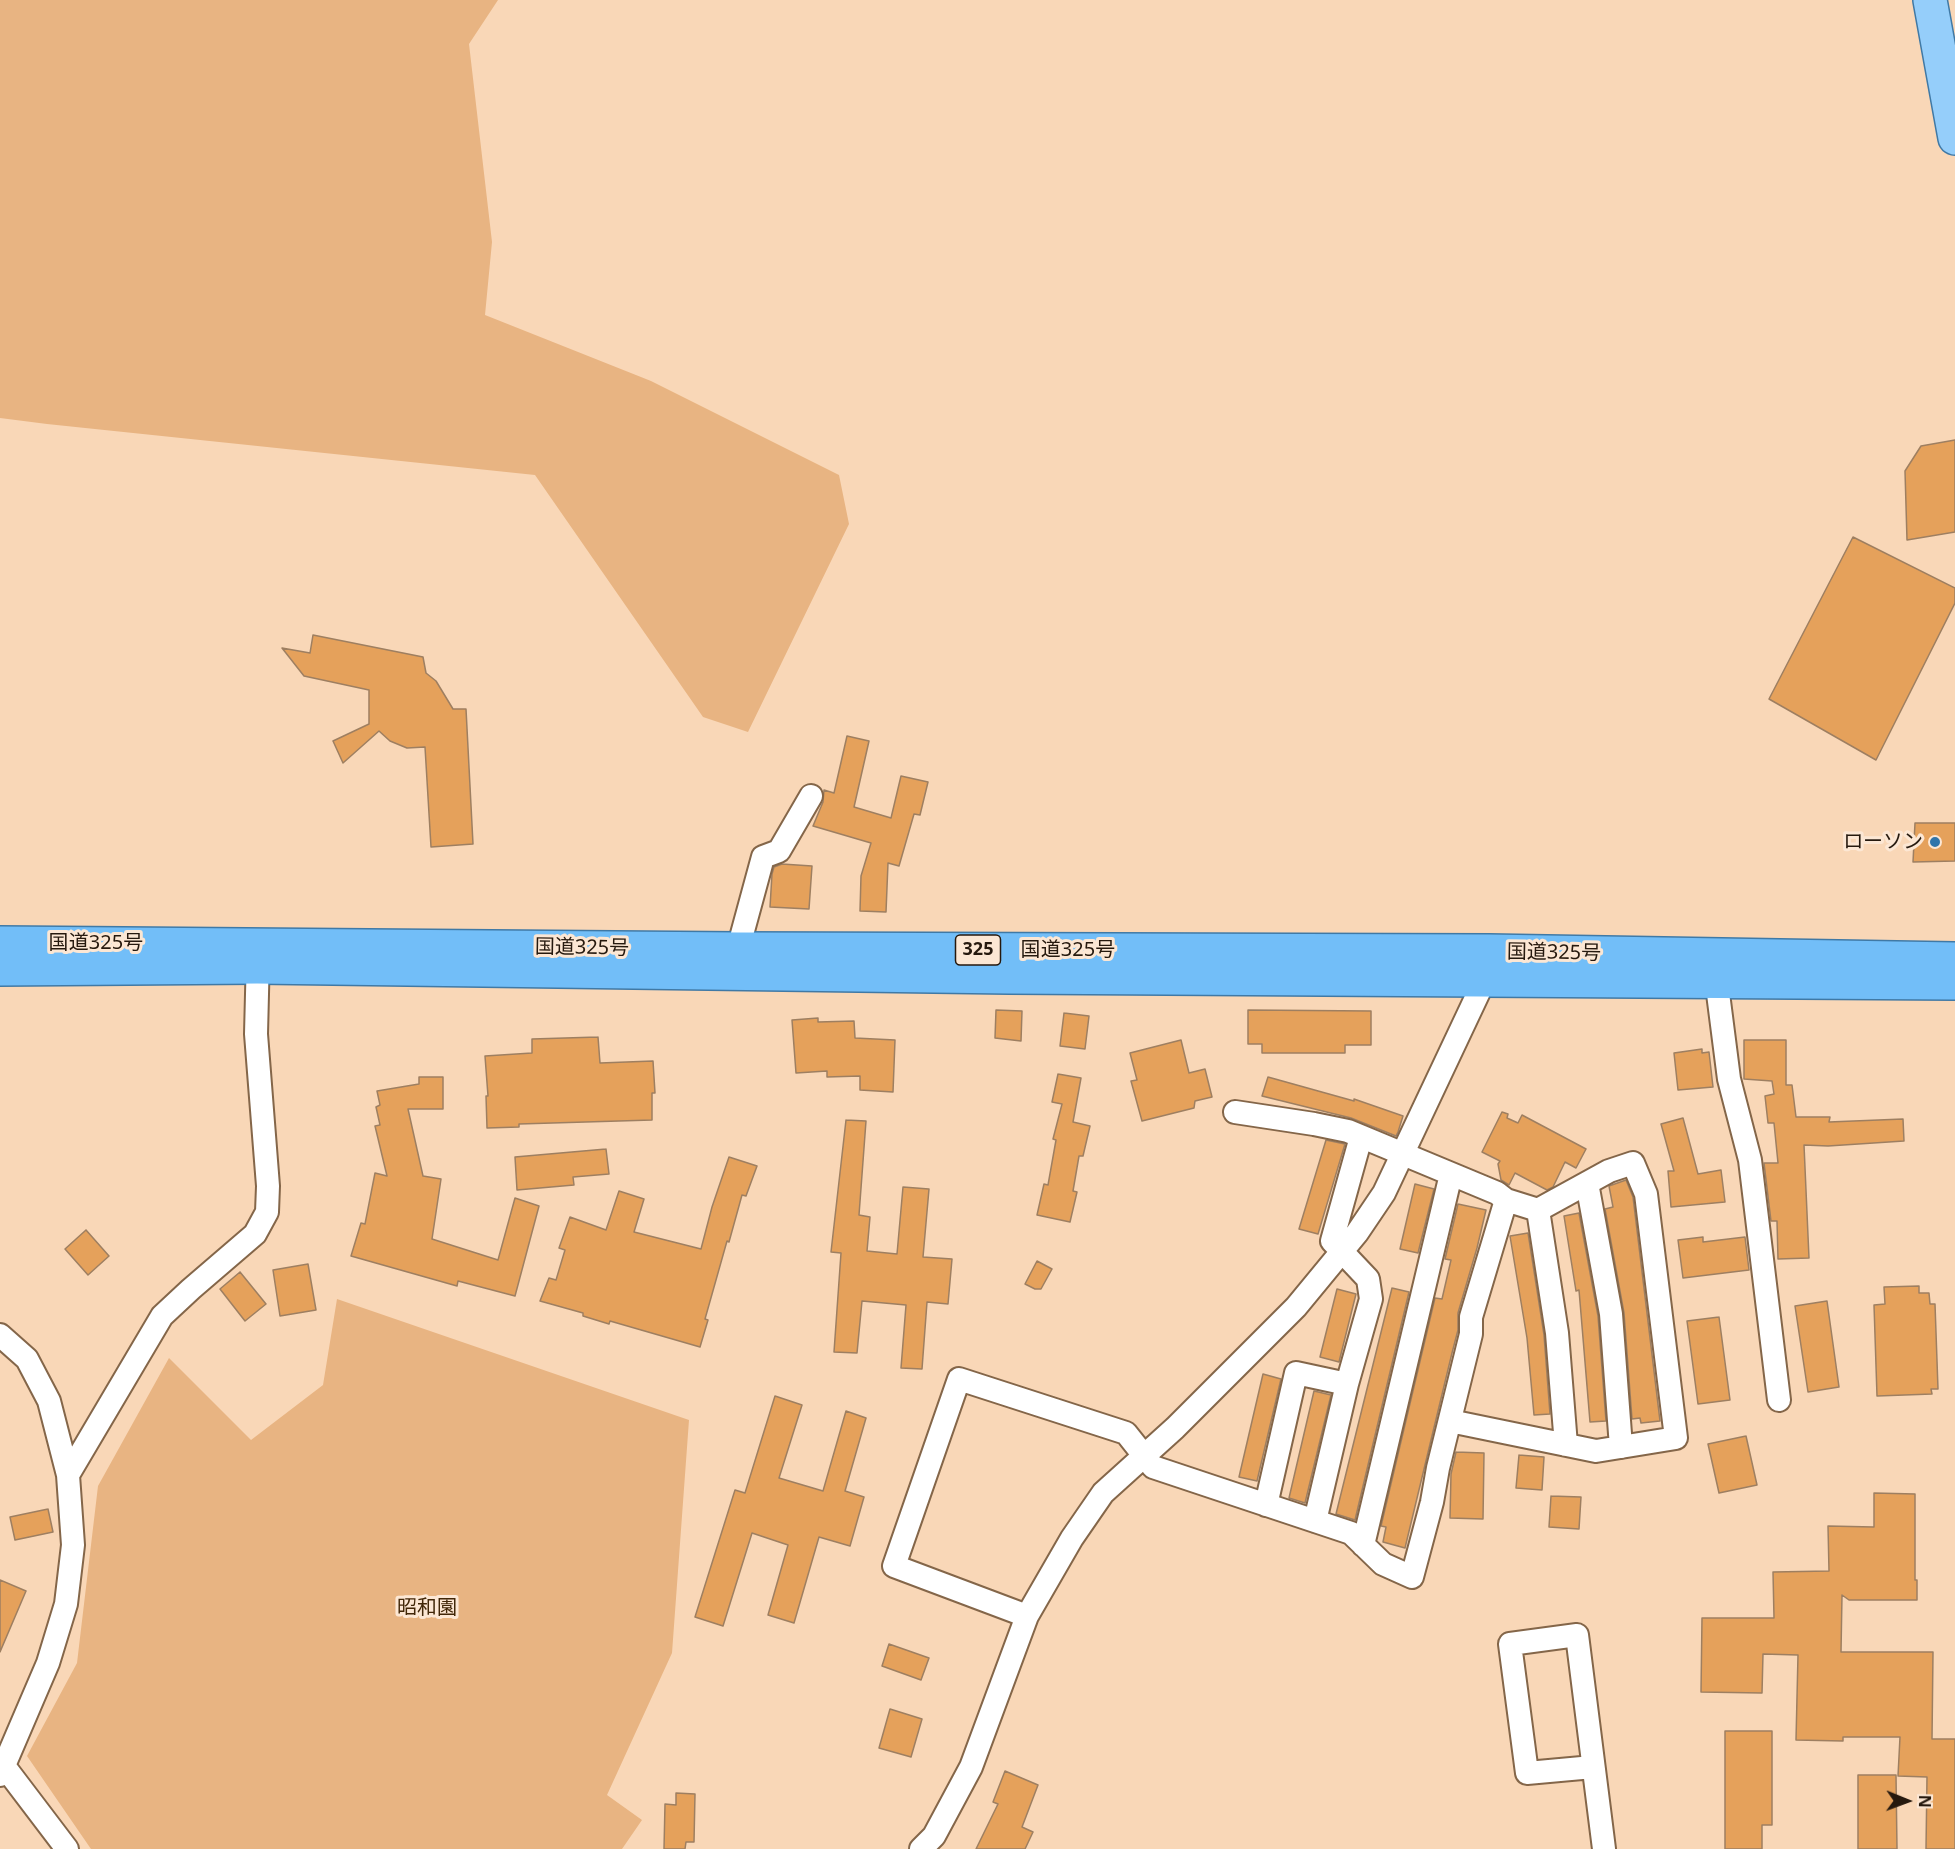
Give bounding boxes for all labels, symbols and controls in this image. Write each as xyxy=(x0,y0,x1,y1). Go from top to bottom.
place label: ローソン xyxy=(1843,830,1923,854)
marker: ローソン xyxy=(1928,835,1942,849)
street label: 国道325号 xyxy=(49,931,143,955)
street label: 国道325号 xyxy=(535,935,629,961)
road number: 325 xyxy=(956,935,1000,965)
street label: 国道325号 xyxy=(1021,938,1115,962)
street label: 国道325号 xyxy=(1507,940,1601,966)
park label: 昭和園 xyxy=(397,1596,457,1620)
north arrow xyxy=(1877,1771,1937,1831)
text: N xyxy=(1914,1795,1936,1808)

